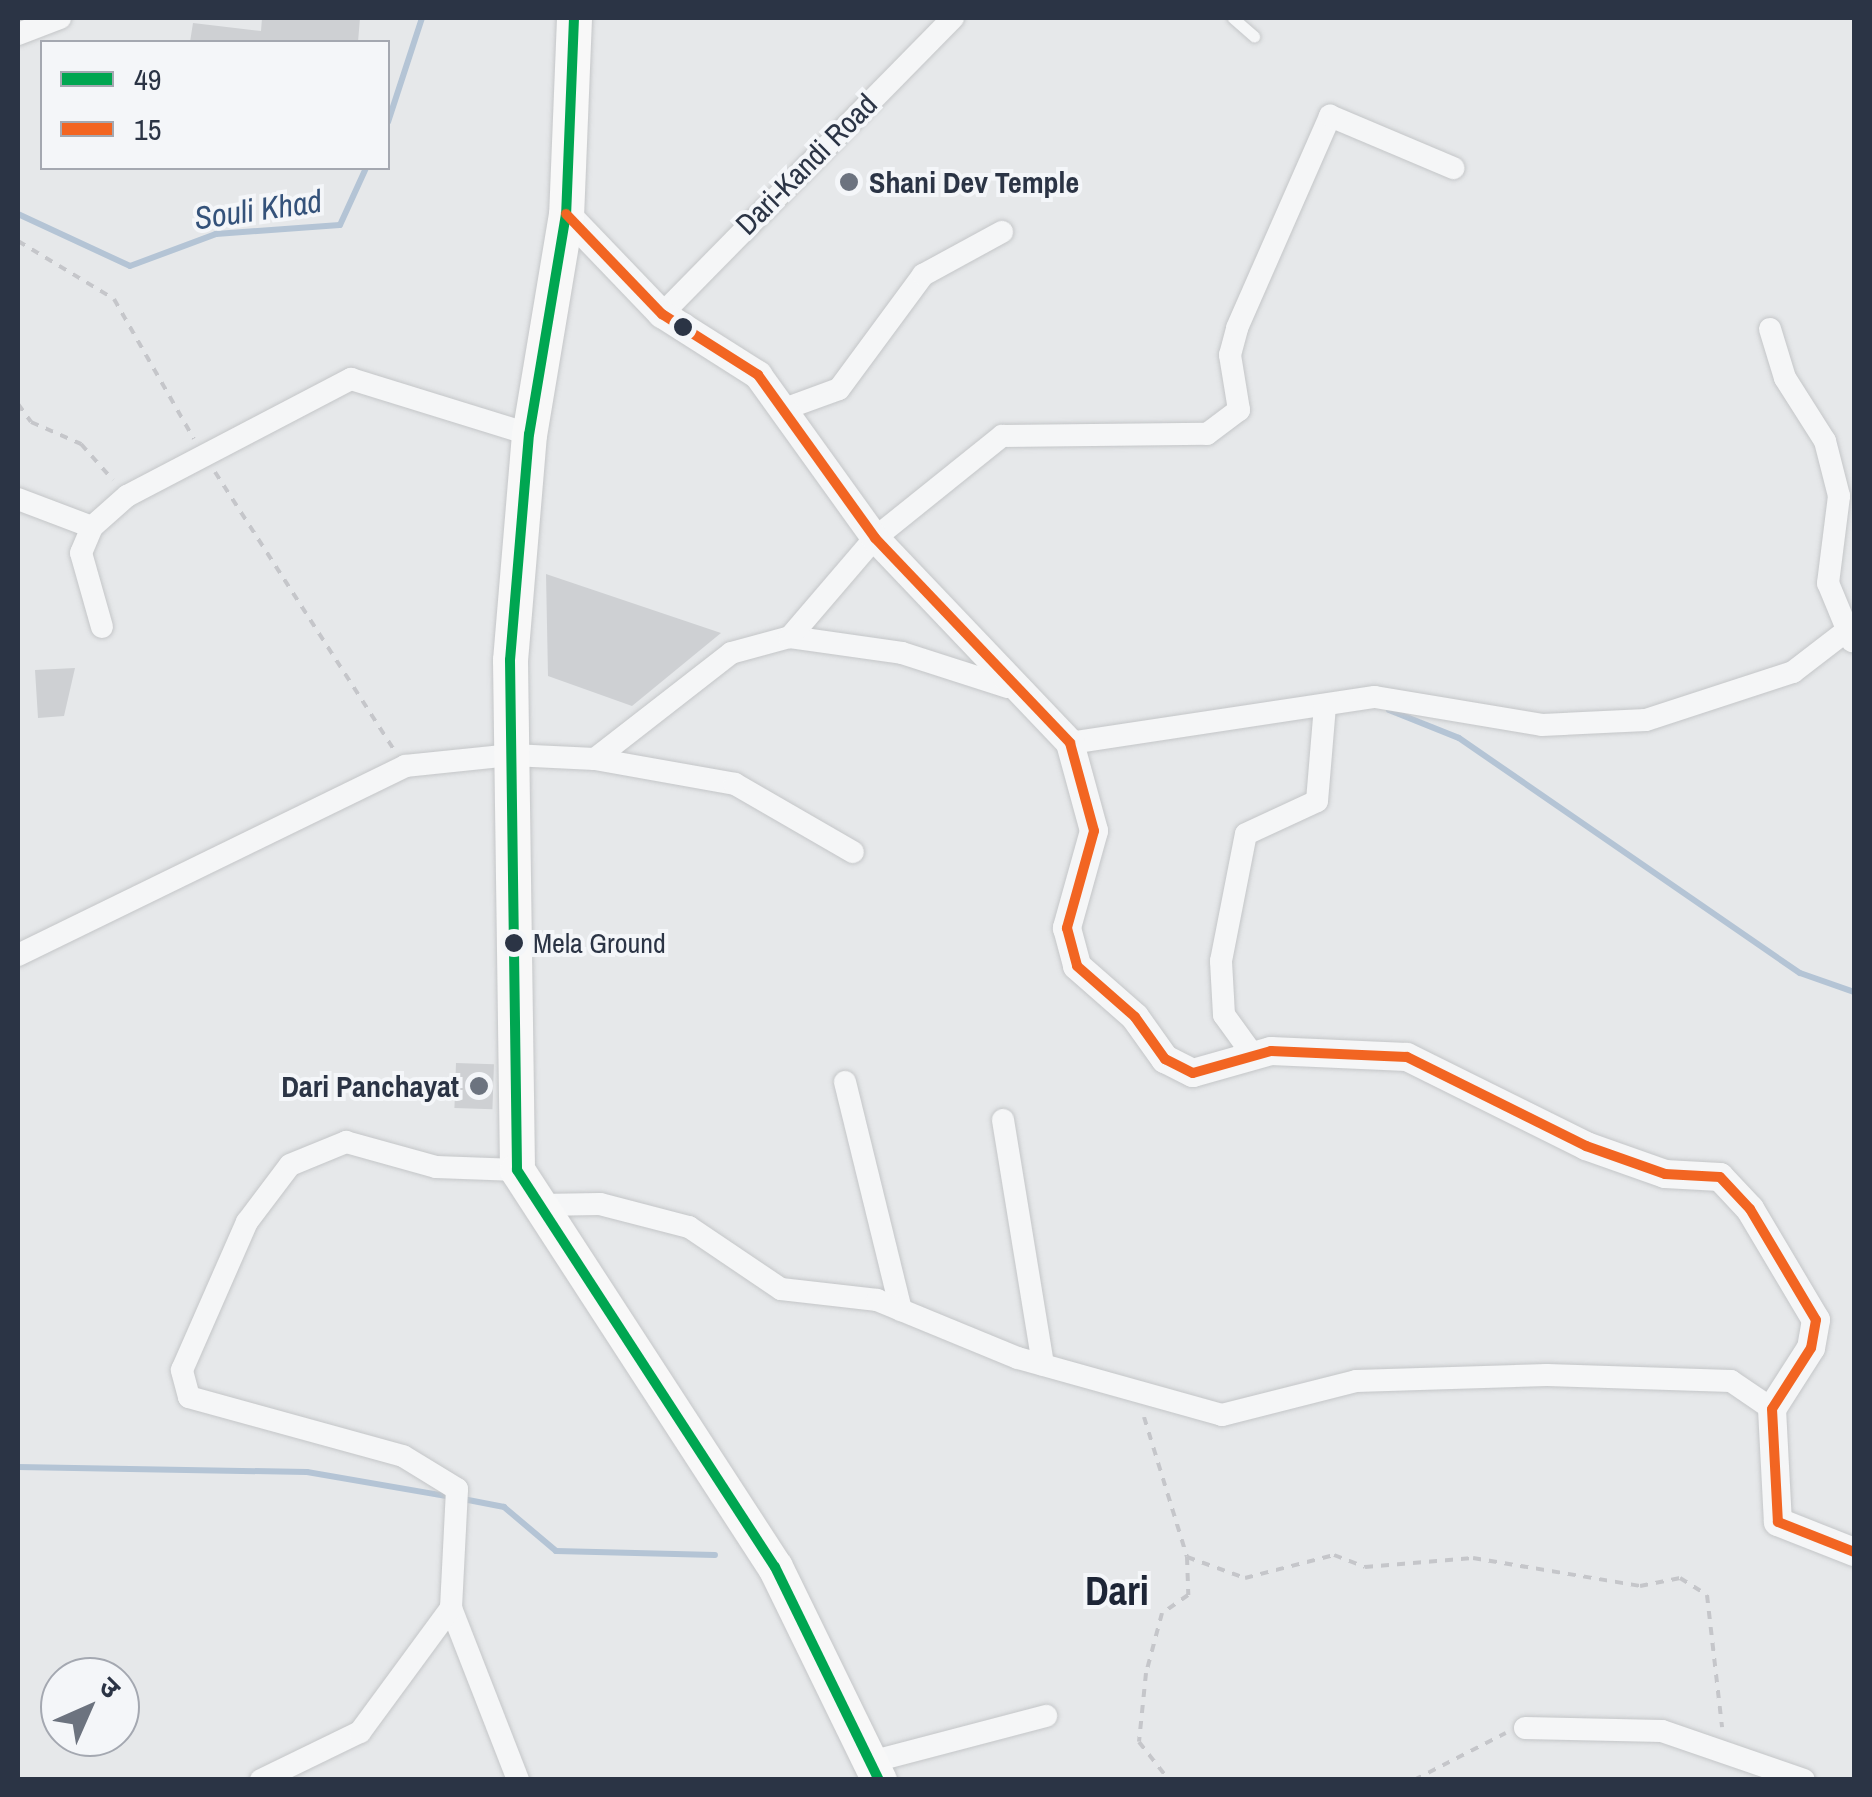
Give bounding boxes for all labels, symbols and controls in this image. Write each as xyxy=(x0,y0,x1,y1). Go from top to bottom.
legend xyxy=(40,40,390,170)
text: 49 xyxy=(134,59,161,99)
street label: Dari-Kandi Road xyxy=(728,86,884,242)
text: 15 xyxy=(134,109,161,149)
place label: Shani Dev Temple xyxy=(869,164,1079,200)
marker: Shani Dev Temple xyxy=(838,171,860,193)
water label: Souli Khad xyxy=(192,182,324,238)
unlabelled marker xyxy=(673,317,693,337)
place label: Mela Ground xyxy=(533,926,666,960)
marker: Mela Ground xyxy=(504,933,524,953)
place label: Dari Panchayat xyxy=(281,1068,459,1104)
marker: Dari Panchayat xyxy=(468,1075,490,1097)
district label: Dari xyxy=(1085,1567,1149,1615)
north arrow xyxy=(40,1657,140,1757)
text: उ xyxy=(91,1668,129,1706)

